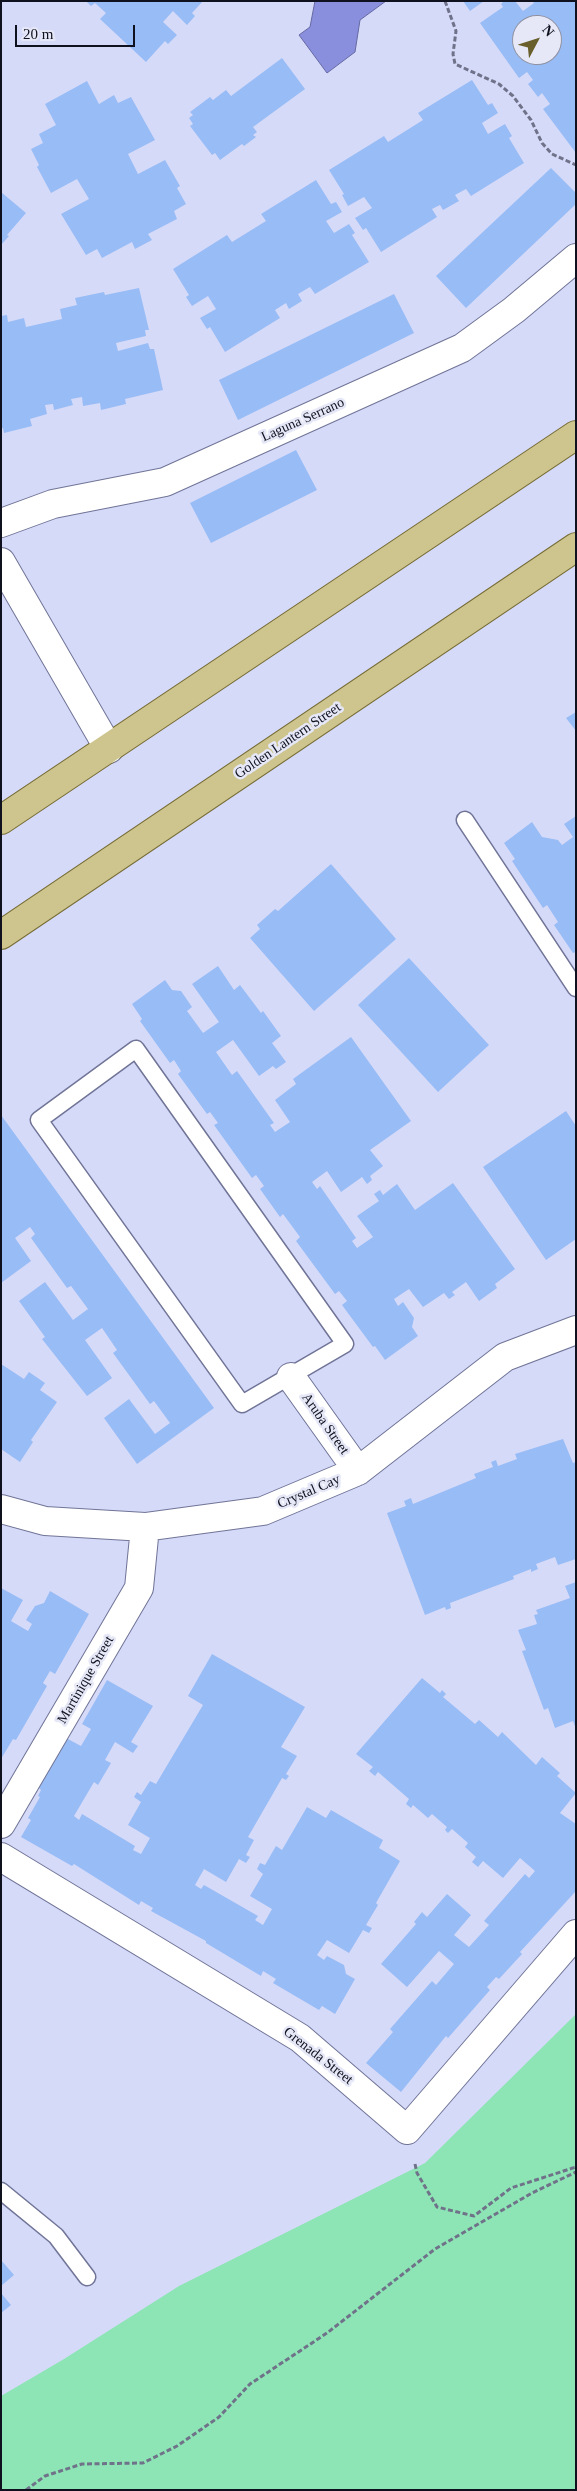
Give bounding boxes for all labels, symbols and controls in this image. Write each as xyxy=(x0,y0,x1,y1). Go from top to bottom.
scale bar xyxy=(18,15,138,47)
north arrow xyxy=(512,15,562,65)
text: N xyxy=(539,22,557,39)
text: 20 m xyxy=(23,26,53,42)
street label: Laguna Serrano xyxy=(259,394,347,446)
street label: Golden Lantern Street xyxy=(232,699,344,783)
street label: Aruba Street xyxy=(298,1390,352,1458)
street label: Crystal Cay xyxy=(275,1471,343,1513)
street label: Martinique Street xyxy=(54,1633,118,1727)
street label: Grenada Street xyxy=(280,2024,356,2088)

